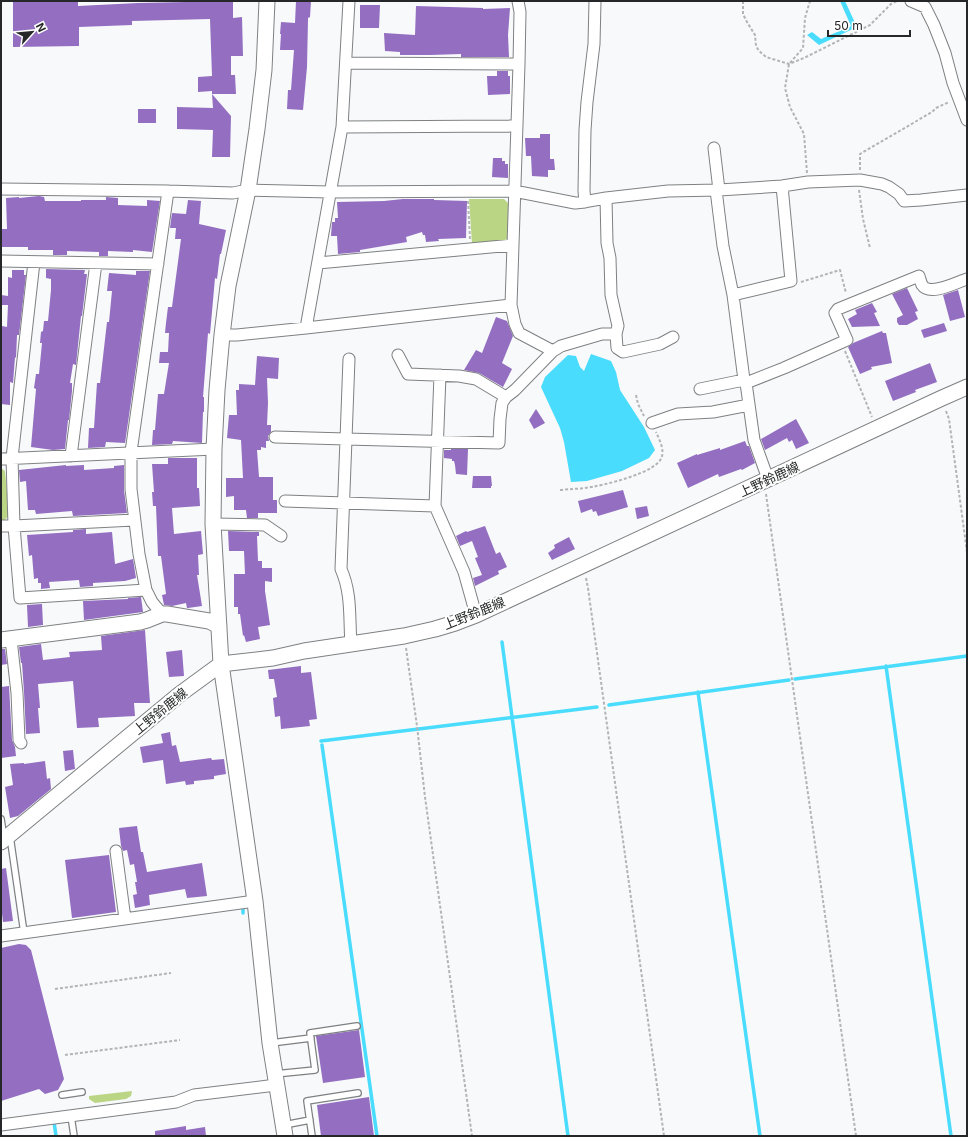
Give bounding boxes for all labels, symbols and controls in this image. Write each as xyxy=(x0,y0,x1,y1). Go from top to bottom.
north arrow xyxy=(12,12,52,52)
scale bar xyxy=(828,12,910,38)
text: 50 m xyxy=(834,18,863,33)
text: N xyxy=(33,21,49,34)
street label: 上野鈴鹿線 xyxy=(736,458,802,500)
street label: 上野鈴鹿線 xyxy=(441,593,507,633)
street label: 上野鈴鹿線 xyxy=(130,684,190,738)

